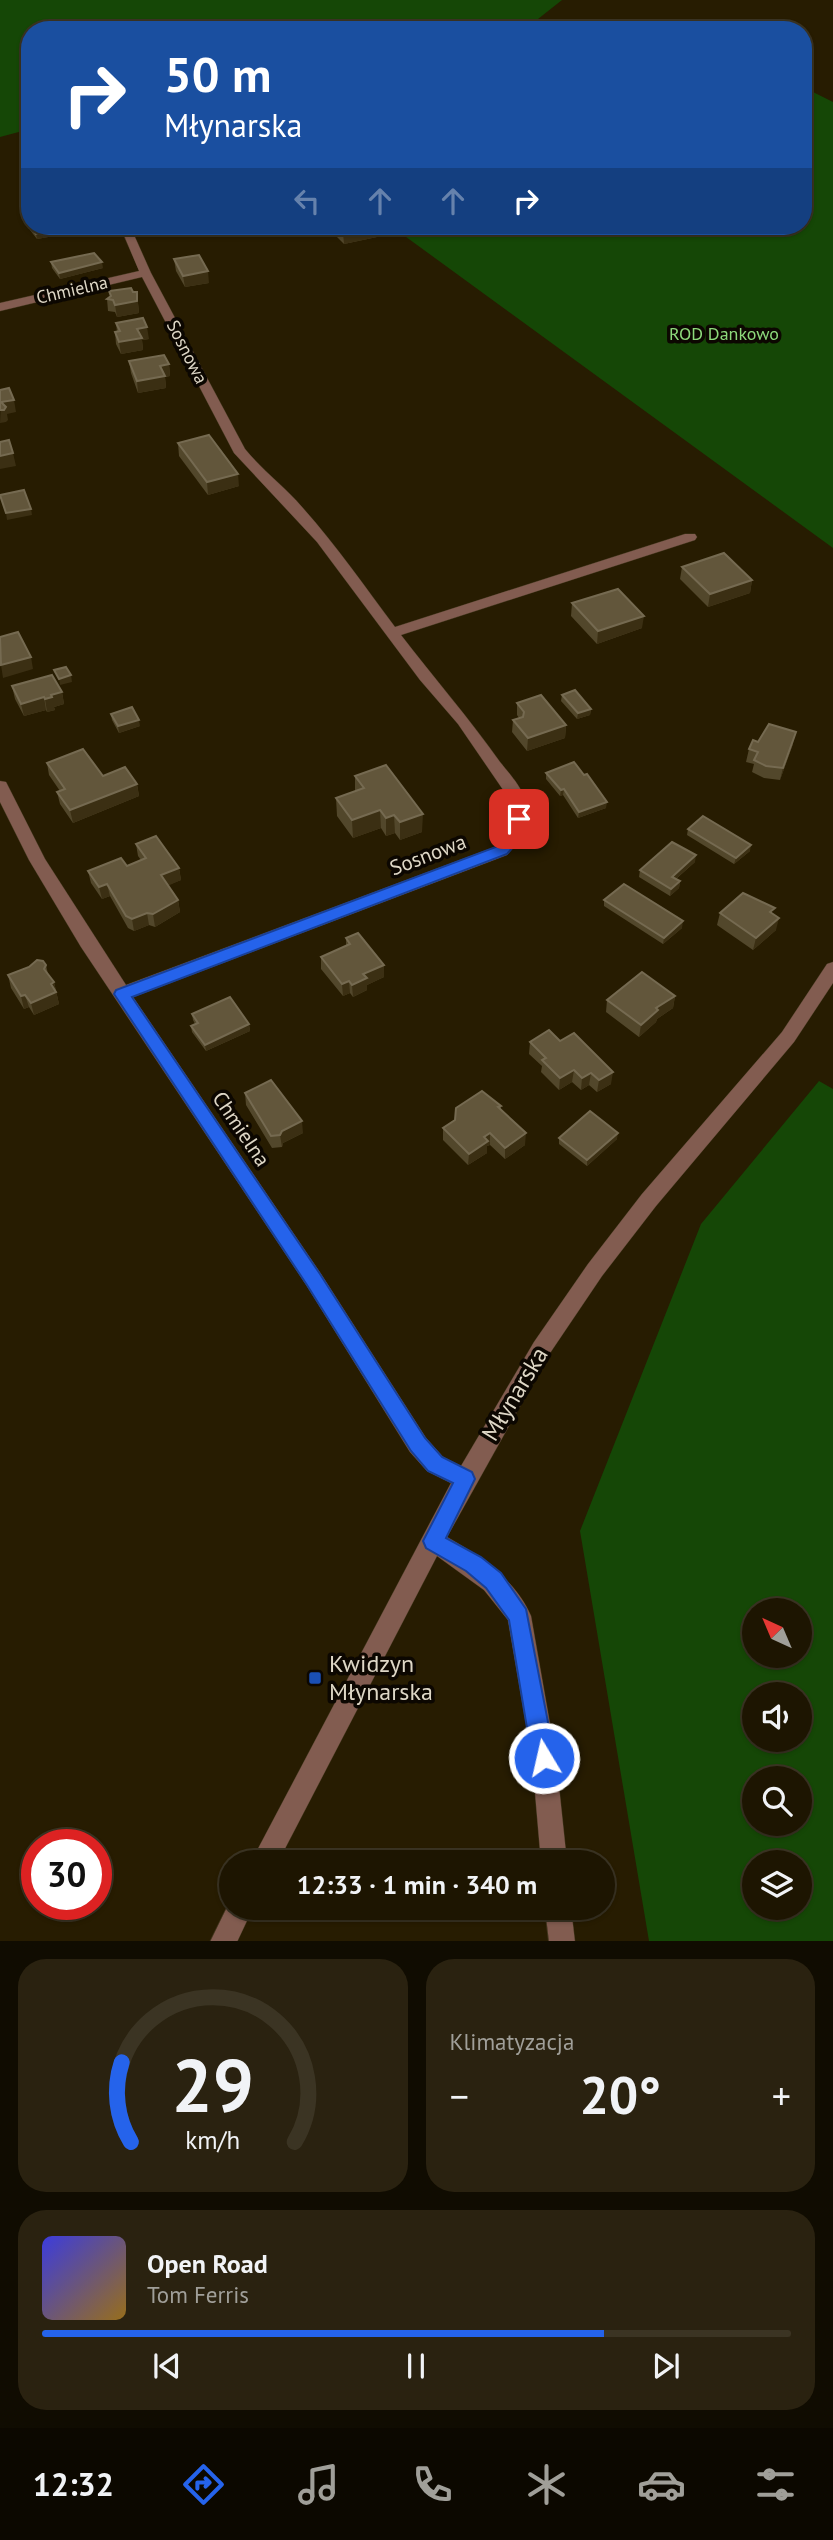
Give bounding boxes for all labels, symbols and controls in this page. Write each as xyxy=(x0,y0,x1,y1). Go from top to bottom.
text: 50 m xyxy=(164,42,271,106)
icon: right xyxy=(49,49,140,140)
text: Młynarska xyxy=(164,104,303,146)
icon: left xyxy=(288,182,326,220)
icon: ahead xyxy=(361,182,399,220)
icon: ahead xyxy=(434,182,472,220)
icon: right xyxy=(507,182,545,220)
street label: Chmielna xyxy=(34,270,110,309)
street label: Sosnowa xyxy=(162,316,213,387)
park label: ROD Dankowo xyxy=(669,322,779,345)
pin xyxy=(489,789,549,849)
icon: arrive xyxy=(500,800,538,838)
street label: Sosnowa xyxy=(386,828,470,881)
street label: Chmielna xyxy=(206,1086,276,1171)
street label: Młynarska xyxy=(475,1341,555,1446)
north arrow xyxy=(742,1598,812,1668)
map controls xyxy=(742,1598,812,1920)
place label: Kwidzyn Młynarska xyxy=(329,1648,433,1707)
marker: Kwidzyn Młynarska xyxy=(307,1670,323,1686)
button: sound xyxy=(742,1682,812,1752)
position arrow xyxy=(507,1721,581,1795)
button: search xyxy=(742,1766,812,1836)
speed limit sign: 30 xyxy=(21,1829,112,1920)
button: layers xyxy=(742,1850,812,1920)
text: 12:33 · 1 min · 340 m xyxy=(297,1868,537,1901)
text: Klimatyzacja xyxy=(450,2027,574,2056)
text: 29 xyxy=(171,2038,254,2132)
text: 20° xyxy=(579,2061,661,2128)
text: − xyxy=(450,2071,469,2120)
text: + xyxy=(772,2071,791,2120)
text: km/h xyxy=(185,2123,240,2155)
text: Open Road xyxy=(147,2247,268,2280)
text: Tom Ferris xyxy=(147,2280,249,2309)
icon: previous xyxy=(148,2347,186,2385)
icon: pause xyxy=(397,2347,435,2385)
icon: next xyxy=(647,2347,685,2385)
icon: directions xyxy=(179,2460,228,2509)
icon: music xyxy=(294,2460,343,2509)
icon: phone xyxy=(408,2460,457,2509)
icon: climate xyxy=(522,2460,571,2509)
icon: car xyxy=(637,2460,686,2509)
icon: filters xyxy=(751,2460,800,2509)
text: 12:32 xyxy=(33,2463,114,2505)

